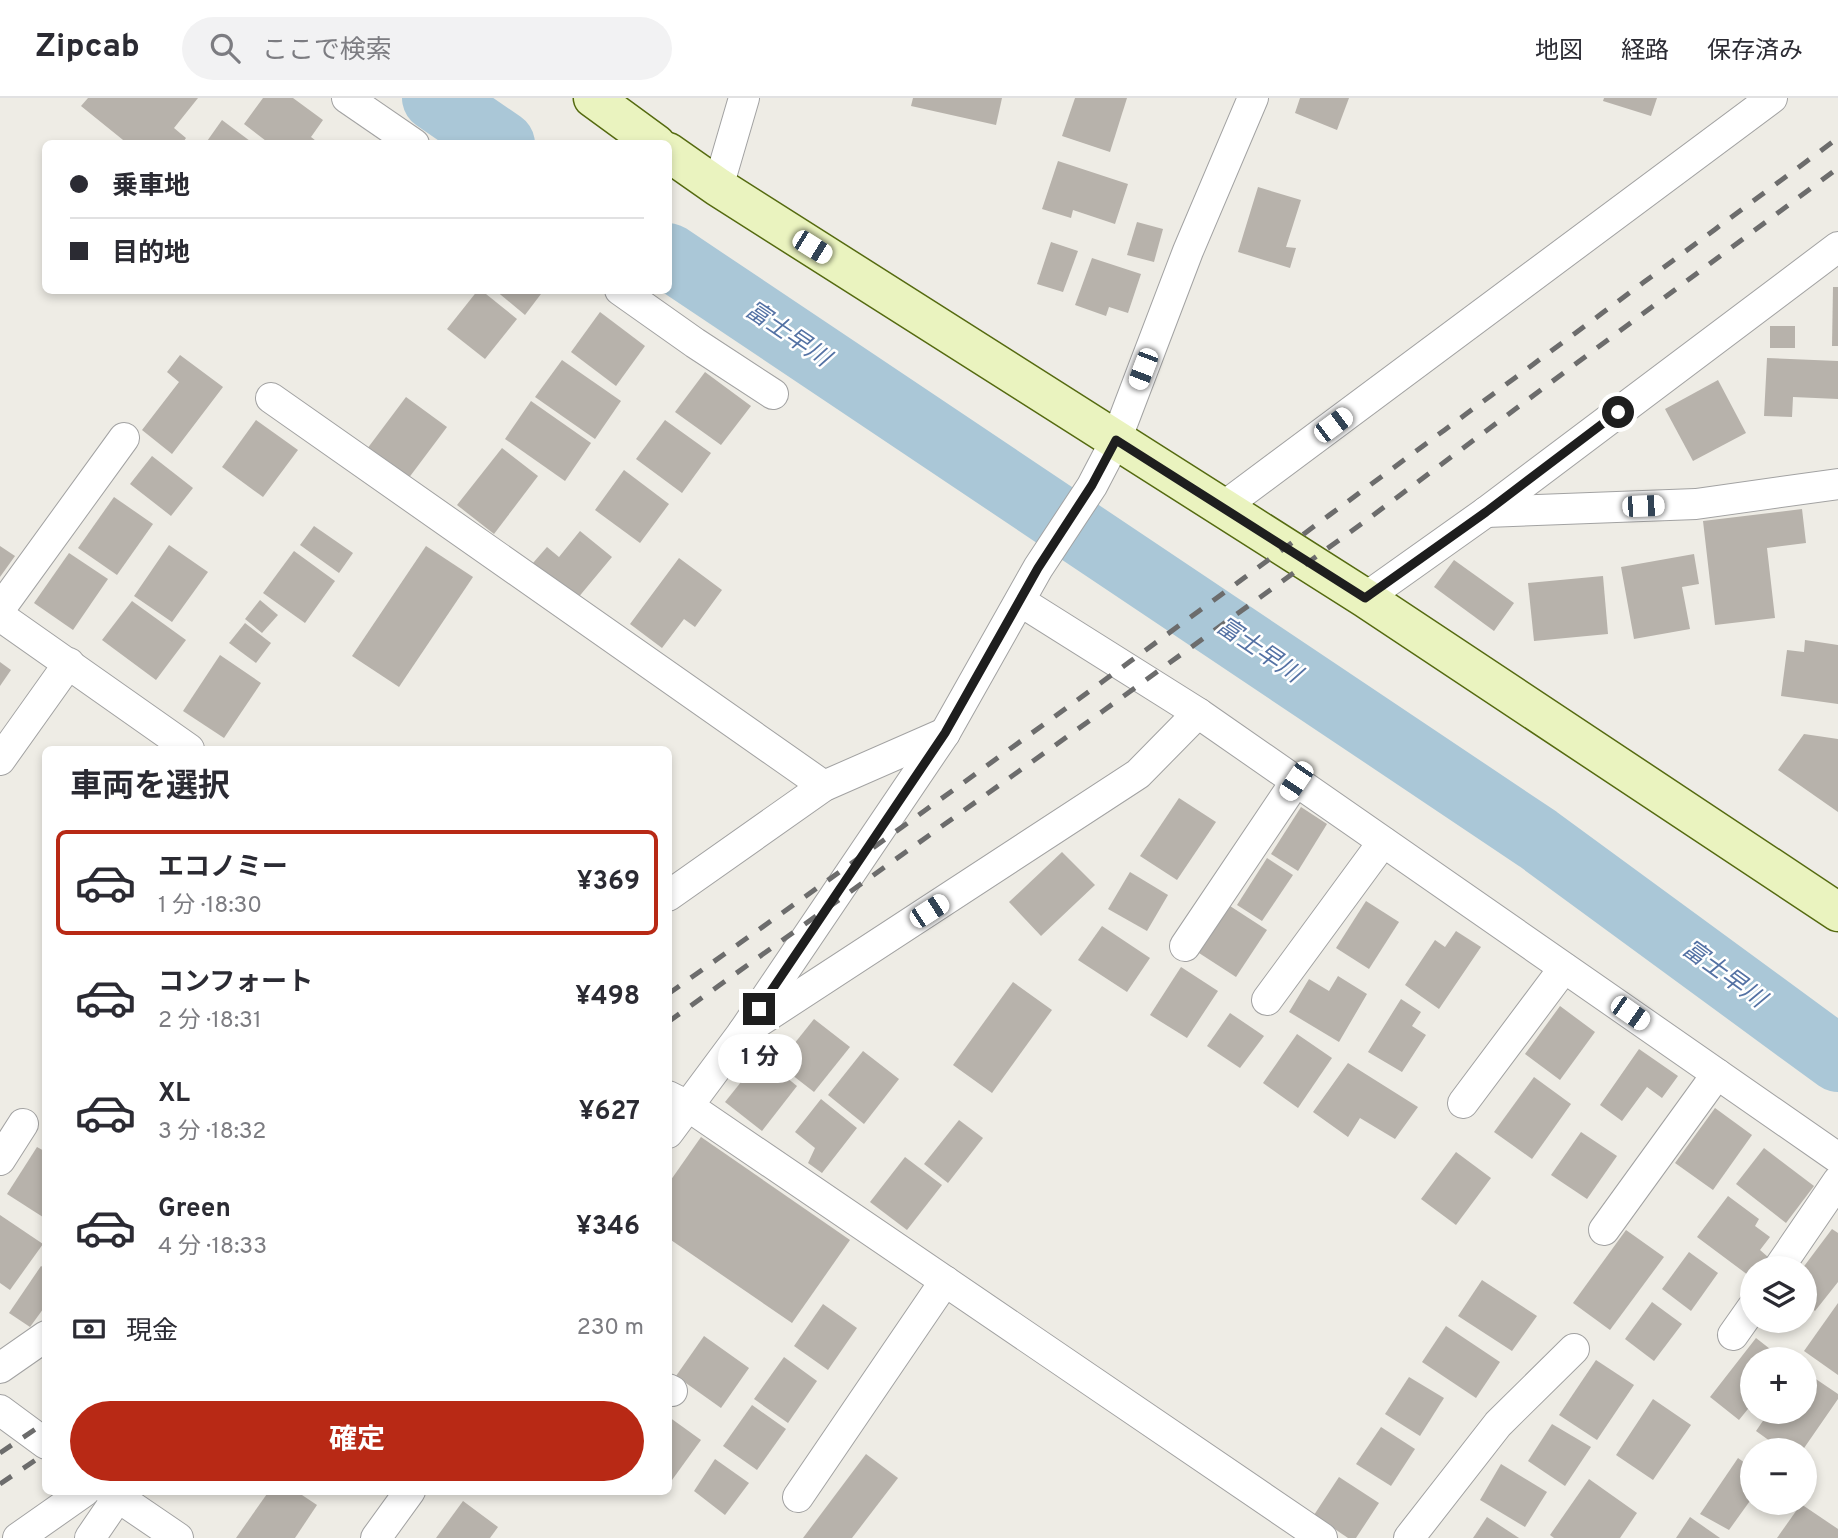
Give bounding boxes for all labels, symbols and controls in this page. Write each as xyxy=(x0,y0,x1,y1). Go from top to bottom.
search box xyxy=(182,17,672,80)
text: Zipcab xyxy=(35,27,140,69)
icon: search xyxy=(206,29,244,67)
text: ここで検索 xyxy=(262,35,392,68)
text: 地図 xyxy=(1535,37,1583,67)
text: 経路 xyxy=(1621,37,1669,67)
text: 保存済み xyxy=(1707,37,1803,67)
text: 乗車地 xyxy=(112,171,190,204)
car xyxy=(789,227,836,267)
text: 目的地 xyxy=(112,238,190,271)
water label: 富士早川 xyxy=(739,296,838,376)
car xyxy=(1126,346,1161,392)
route start xyxy=(1602,396,1634,428)
car xyxy=(1310,404,1357,446)
car xyxy=(1622,495,1665,517)
water label: 富士早川 xyxy=(1210,612,1309,692)
car xyxy=(1276,758,1317,804)
text: 車両を選択 xyxy=(70,768,230,808)
icon: car xyxy=(74,851,137,914)
text: エコノミー xyxy=(158,852,288,885)
text: ¥369 xyxy=(577,866,640,899)
car xyxy=(906,891,953,931)
text: 1 分 · 18:30 xyxy=(158,892,262,921)
water label: 富士早川 xyxy=(1675,935,1773,1017)
icon: car xyxy=(74,966,137,1029)
text: コンフォート xyxy=(158,967,313,1000)
text: ¥498 xyxy=(575,981,640,1014)
car xyxy=(1607,992,1654,1034)
route end xyxy=(743,993,775,1025)
text: 2 分 · 18:31 xyxy=(158,1007,261,1036)
callout: 1 分 xyxy=(717,1034,801,1082)
text: 1 分 xyxy=(741,1044,779,1073)
text: XL xyxy=(158,1078,190,1111)
icon: car xyxy=(74,1081,137,1144)
text: ¥627 xyxy=(579,1096,640,1129)
text: 3 分 · 18:32 xyxy=(158,1118,266,1147)
text: Green xyxy=(158,1193,231,1226)
icon: car xyxy=(74,1196,137,1259)
text: ¥346 xyxy=(576,1211,640,1244)
text: 4 分 · 18:33 xyxy=(158,1233,267,1262)
map controls xyxy=(1740,1256,1817,1515)
button: layers xyxy=(1740,1256,1817,1333)
icon: cash xyxy=(70,1310,108,1348)
text: 230 m xyxy=(577,1314,644,1343)
text: 現金 xyxy=(126,1316,178,1349)
button: + xyxy=(1740,1347,1817,1424)
button: 確定 xyxy=(70,1401,644,1481)
button: − xyxy=(1740,1438,1817,1515)

